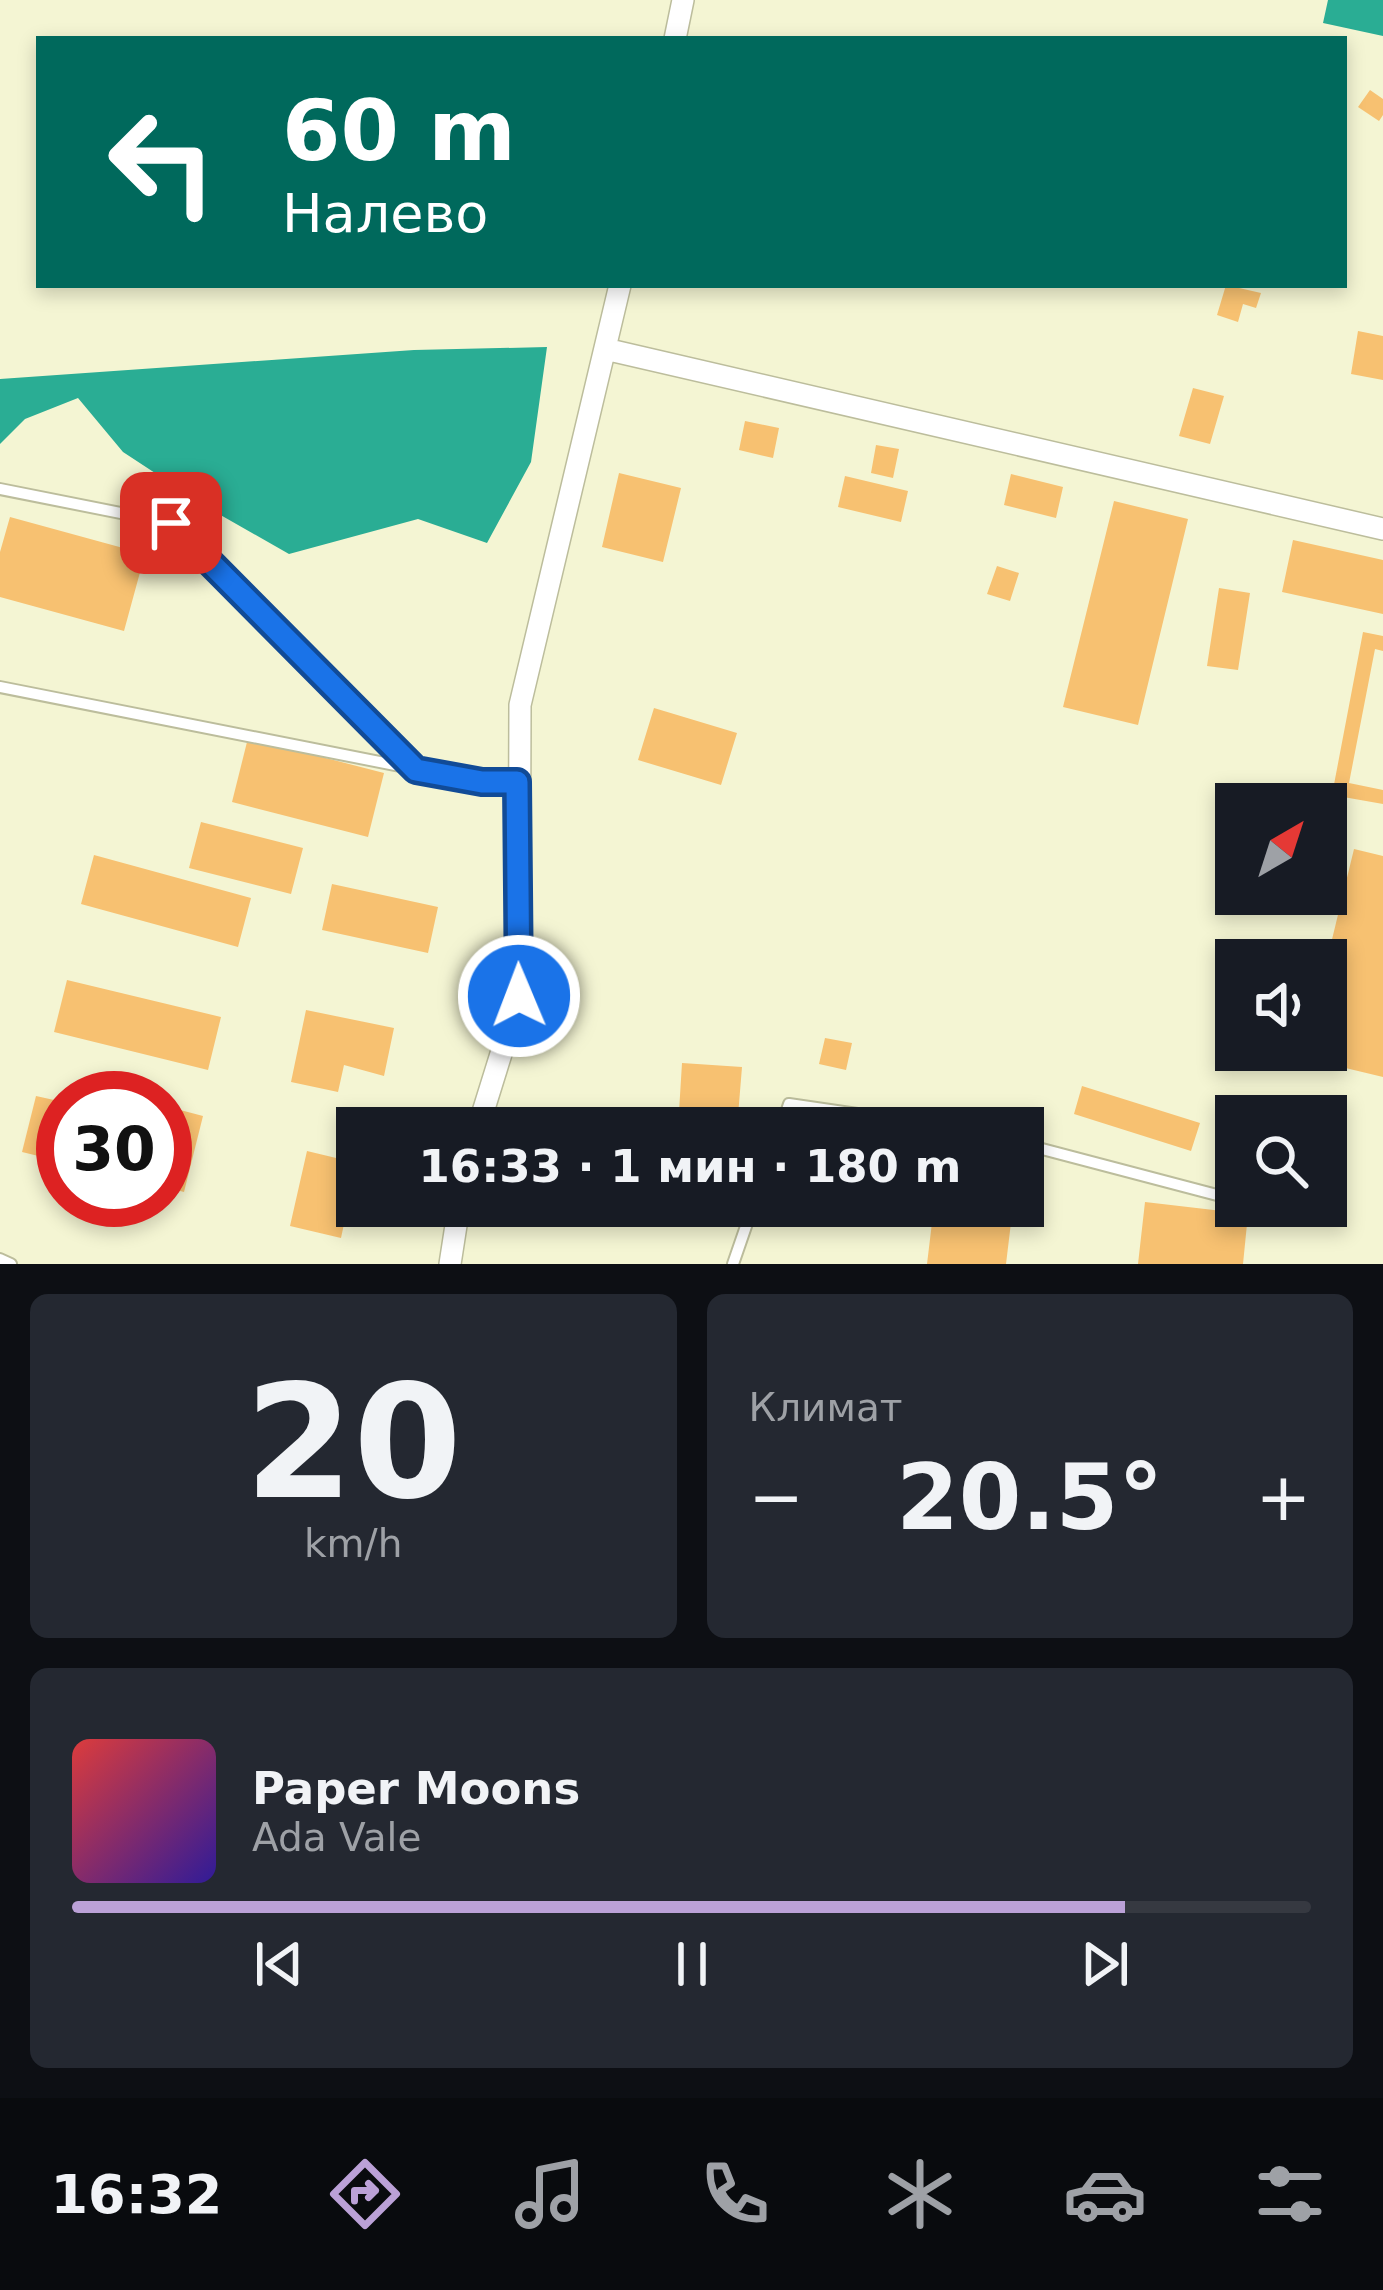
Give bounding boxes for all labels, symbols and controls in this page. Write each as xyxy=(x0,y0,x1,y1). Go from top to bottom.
text: 60 m xyxy=(282,82,516,180)
icon: left xyxy=(84,84,240,240)
text: Налево xyxy=(282,182,488,245)
pin xyxy=(120,472,222,574)
icon: arrive xyxy=(138,490,204,556)
north arrow xyxy=(1215,783,1347,915)
map controls xyxy=(1215,783,1347,1227)
position arrow xyxy=(456,933,582,1059)
button: sound xyxy=(1215,939,1347,1071)
speed limit sign: 30 xyxy=(36,1071,192,1227)
button: search xyxy=(1215,1095,1347,1227)
text: 16:33 · 1 мин · 180 m xyxy=(419,1140,961,1193)
text: 20 xyxy=(245,1352,462,1534)
text: Климат xyxy=(749,1385,903,1430)
text: 20.5° xyxy=(896,1445,1163,1550)
text: − xyxy=(749,1459,804,1536)
text: + xyxy=(1256,1459,1311,1536)
text: km/h xyxy=(304,1521,402,1566)
text: Paper Moons xyxy=(252,1762,580,1815)
text: Ada Vale xyxy=(252,1815,421,1860)
icon: previous xyxy=(246,1931,312,1997)
icon: pause xyxy=(659,1931,725,1997)
icon: next xyxy=(1072,1931,1138,1997)
icon: directions xyxy=(323,2152,407,2236)
icon: music xyxy=(508,2152,592,2236)
icon: phone xyxy=(693,2152,777,2236)
icon: climate xyxy=(878,2152,962,2236)
icon: car xyxy=(1063,2152,1147,2236)
icon: filters xyxy=(1248,2152,1332,2236)
text: 16:32 xyxy=(51,2163,222,2226)

